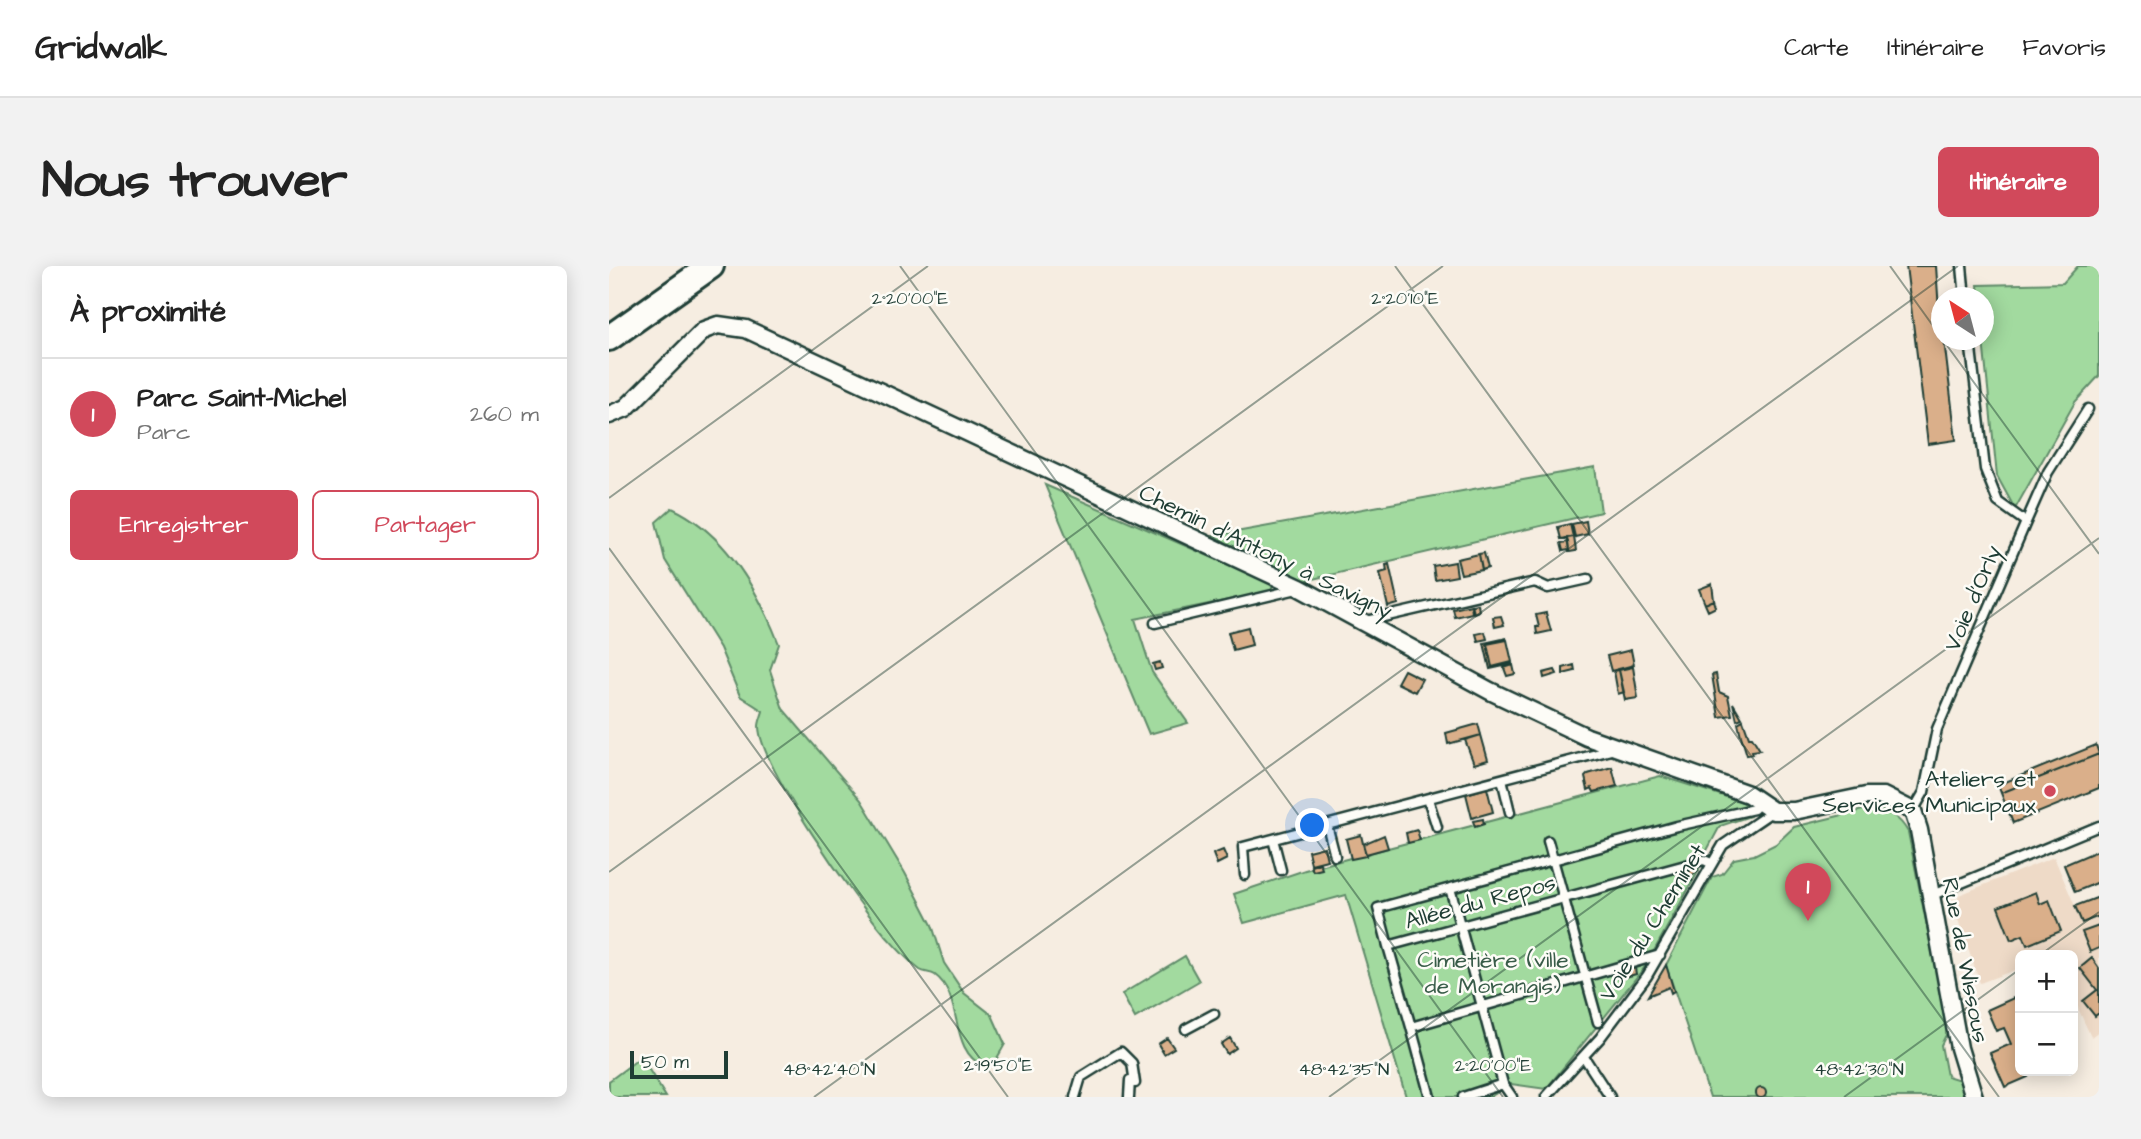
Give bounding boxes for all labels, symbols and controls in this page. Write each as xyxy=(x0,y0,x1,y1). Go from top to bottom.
text: Gridwalk xyxy=(35,25,167,71)
text: Carte xyxy=(1784,31,1849,65)
text: Itinéraire xyxy=(1887,31,1984,65)
text: Favoris xyxy=(2022,31,2106,65)
button: Itinéraire xyxy=(1938,147,2099,217)
text: Nous trouver xyxy=(42,148,348,216)
text: 2°20'00"E xyxy=(872,286,949,311)
text: 2°20'10"E xyxy=(1371,286,1439,311)
north arrow xyxy=(1931,287,1994,350)
text: À proximité xyxy=(70,291,226,333)
text: Parc Saint-Michel xyxy=(137,380,346,416)
text: 1 xyxy=(92,398,94,430)
text: 260 m xyxy=(470,398,539,430)
text: Parc xyxy=(137,416,191,448)
street label: Chemin d'Antony à Savigny xyxy=(1133,477,1398,628)
button: Enregistrer xyxy=(70,490,298,560)
button: Partager xyxy=(312,490,539,560)
street label: Voie d'Orly xyxy=(1936,540,2011,657)
place label: Ateliers et Services Municipaux xyxy=(1822,763,2037,821)
marker: Ateliers et Services Municipaux xyxy=(2042,783,2058,799)
your location xyxy=(1295,808,1329,842)
street label: Voie du Cheminet xyxy=(1592,837,1714,1007)
pin: 1 xyxy=(1785,863,1831,921)
street label: Allée du Repos xyxy=(1401,866,1559,937)
street label: Rue de Wissous xyxy=(1933,875,1997,1045)
park label: Cimetière (ville de Morangis) xyxy=(1417,944,1569,1003)
map controls xyxy=(2015,950,2078,1076)
button: + xyxy=(2015,950,2078,1013)
button: − xyxy=(2015,1013,2078,1076)
scale bar xyxy=(630,1048,728,1080)
text: 50 m xyxy=(641,1049,689,1076)
text: 2°19'50"E xyxy=(964,1053,1033,1078)
text: 2°20'00"E xyxy=(1455,1053,1532,1078)
text: 48°42'40"N xyxy=(783,1057,875,1082)
text: 48°42'35"N xyxy=(1299,1057,1389,1082)
text: 48°42'30"N xyxy=(1814,1057,1904,1082)

